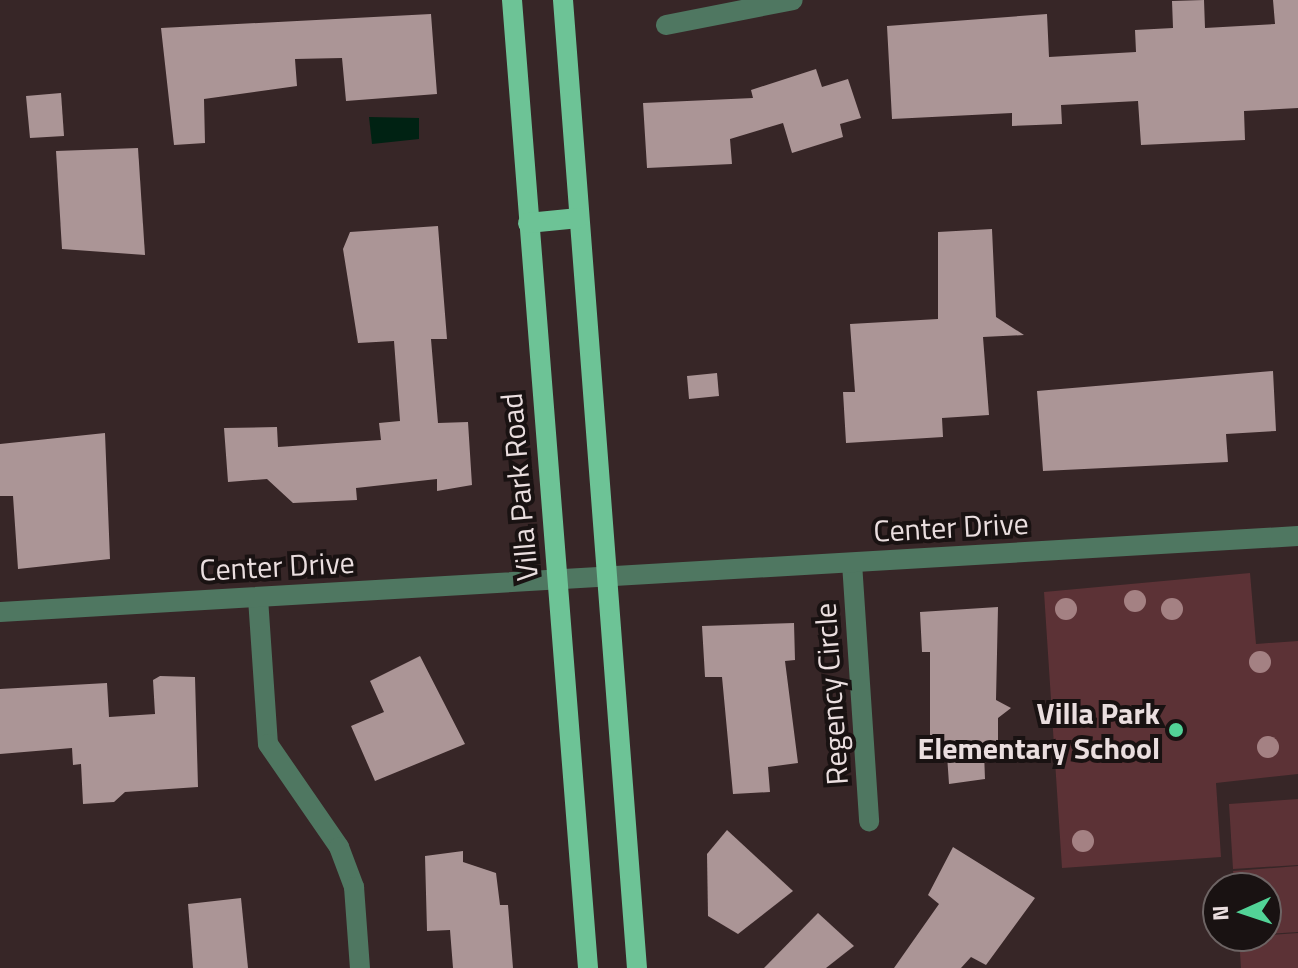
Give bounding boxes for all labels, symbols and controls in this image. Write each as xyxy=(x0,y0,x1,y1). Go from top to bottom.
street label: Villa Park Road xyxy=(493,392,545,582)
street label: Center Drive xyxy=(872,505,1030,549)
street label: Center Drive xyxy=(198,544,356,588)
street label: Regency Circle xyxy=(807,602,855,786)
place label: Villa Park Elementary School xyxy=(918,695,1160,766)
marker: Villa Park Elementary School xyxy=(1167,721,1185,739)
north arrow xyxy=(1202,872,1282,952)
text: N xyxy=(1203,905,1237,922)

